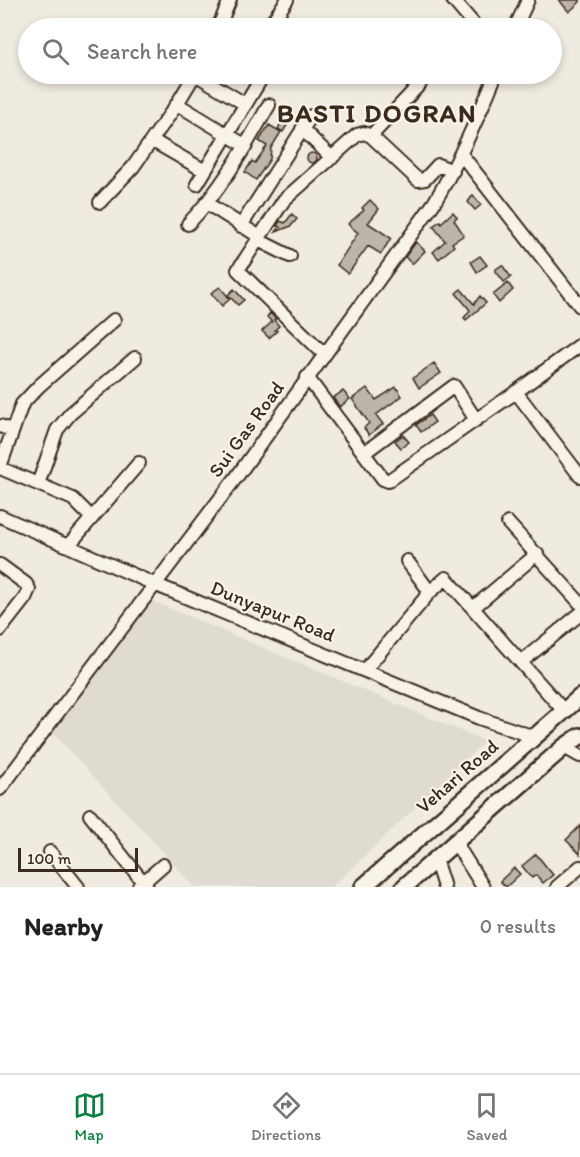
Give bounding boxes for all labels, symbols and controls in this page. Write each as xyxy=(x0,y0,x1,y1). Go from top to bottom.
search box xyxy=(18,18,562,84)
icon: search xyxy=(39,35,72,68)
text: Search here xyxy=(87,38,197,65)
district label: BASTI DOGRAN xyxy=(277,97,477,129)
street label: Sui Gas Road xyxy=(203,376,289,482)
street label: Dunyapur Road xyxy=(207,575,339,647)
street label: Vehari Road xyxy=(411,734,503,818)
scale bar xyxy=(18,845,138,872)
text: 100 m xyxy=(27,849,71,868)
text: Nearby xyxy=(24,910,103,942)
text: 0 results xyxy=(480,914,556,938)
tab: Map xyxy=(73,1089,106,1144)
tab: Directions xyxy=(251,1089,321,1144)
tab: Saved xyxy=(467,1089,507,1144)

